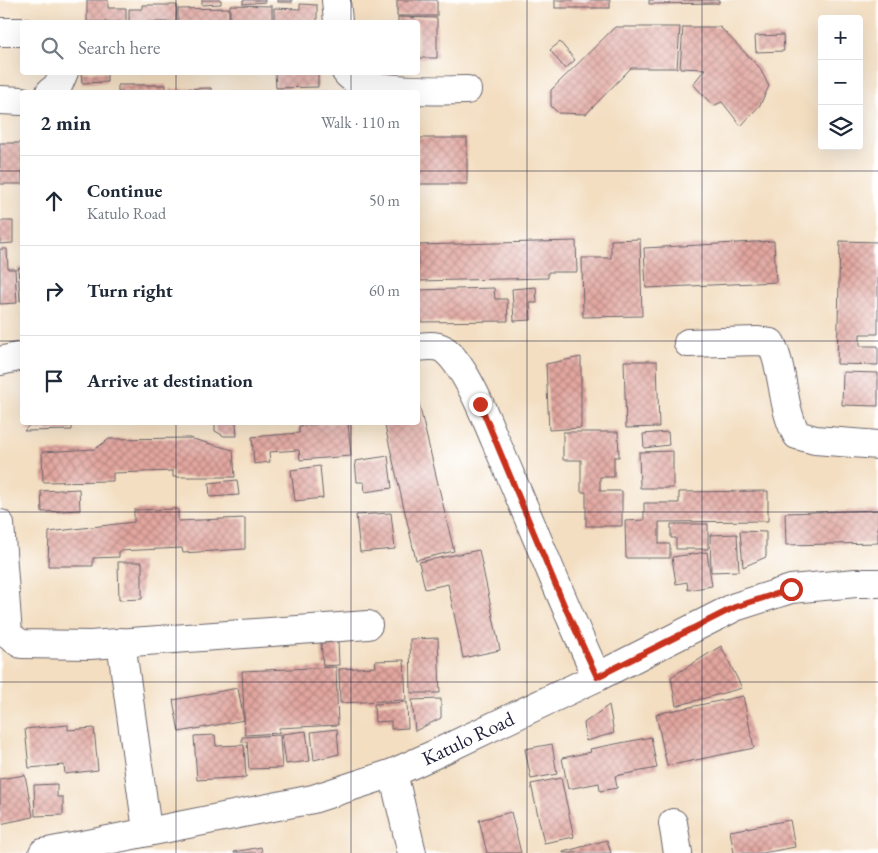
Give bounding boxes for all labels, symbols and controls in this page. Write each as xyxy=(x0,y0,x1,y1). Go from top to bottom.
map controls xyxy=(818,15,863,150)
button: + xyxy=(818,15,863,60)
search box xyxy=(20,20,420,75)
icon: search xyxy=(38,34,66,62)
text: Search here xyxy=(78,35,160,60)
button: − xyxy=(818,60,863,105)
button: layers xyxy=(818,105,863,150)
text: 2 min xyxy=(40,109,91,136)
text: Walk · 110 m xyxy=(321,112,400,133)
text: Continue xyxy=(87,178,162,203)
icon: ahead xyxy=(40,187,68,215)
text: 50 m xyxy=(369,190,400,211)
text: Katulo Road xyxy=(87,203,166,224)
icon: right xyxy=(40,277,68,305)
text: Turn right xyxy=(87,278,173,303)
text: 60 m xyxy=(369,280,400,301)
icon: arrive xyxy=(40,367,68,395)
text: Arrive at destination xyxy=(87,368,253,393)
route end xyxy=(469,393,492,416)
route start xyxy=(780,578,803,601)
street label: Katulo Road xyxy=(418,705,519,771)

